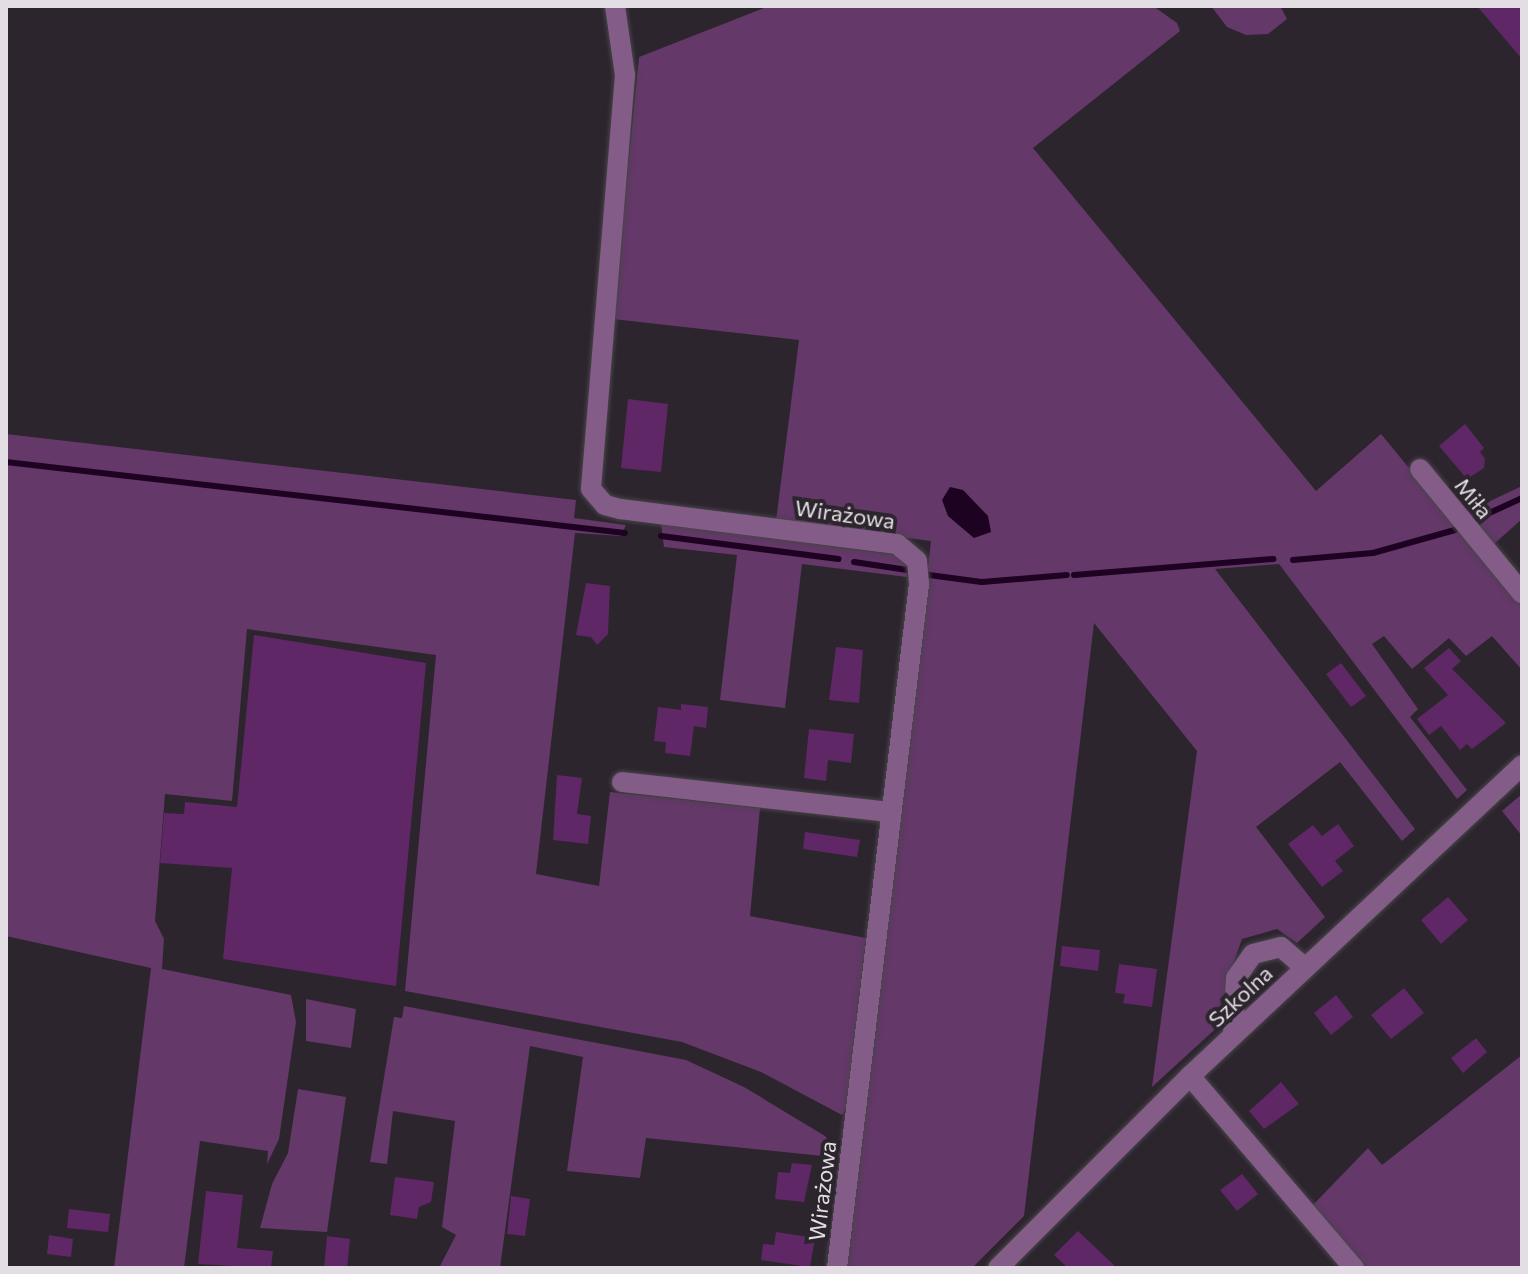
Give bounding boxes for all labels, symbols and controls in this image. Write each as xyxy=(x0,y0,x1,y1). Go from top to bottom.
street label: Miła xyxy=(1450,472,1498,524)
street label: Wirażowa xyxy=(793,494,897,534)
street label: Szkolna xyxy=(1202,960,1278,1032)
street label: Wirażowa xyxy=(803,1139,841,1243)

